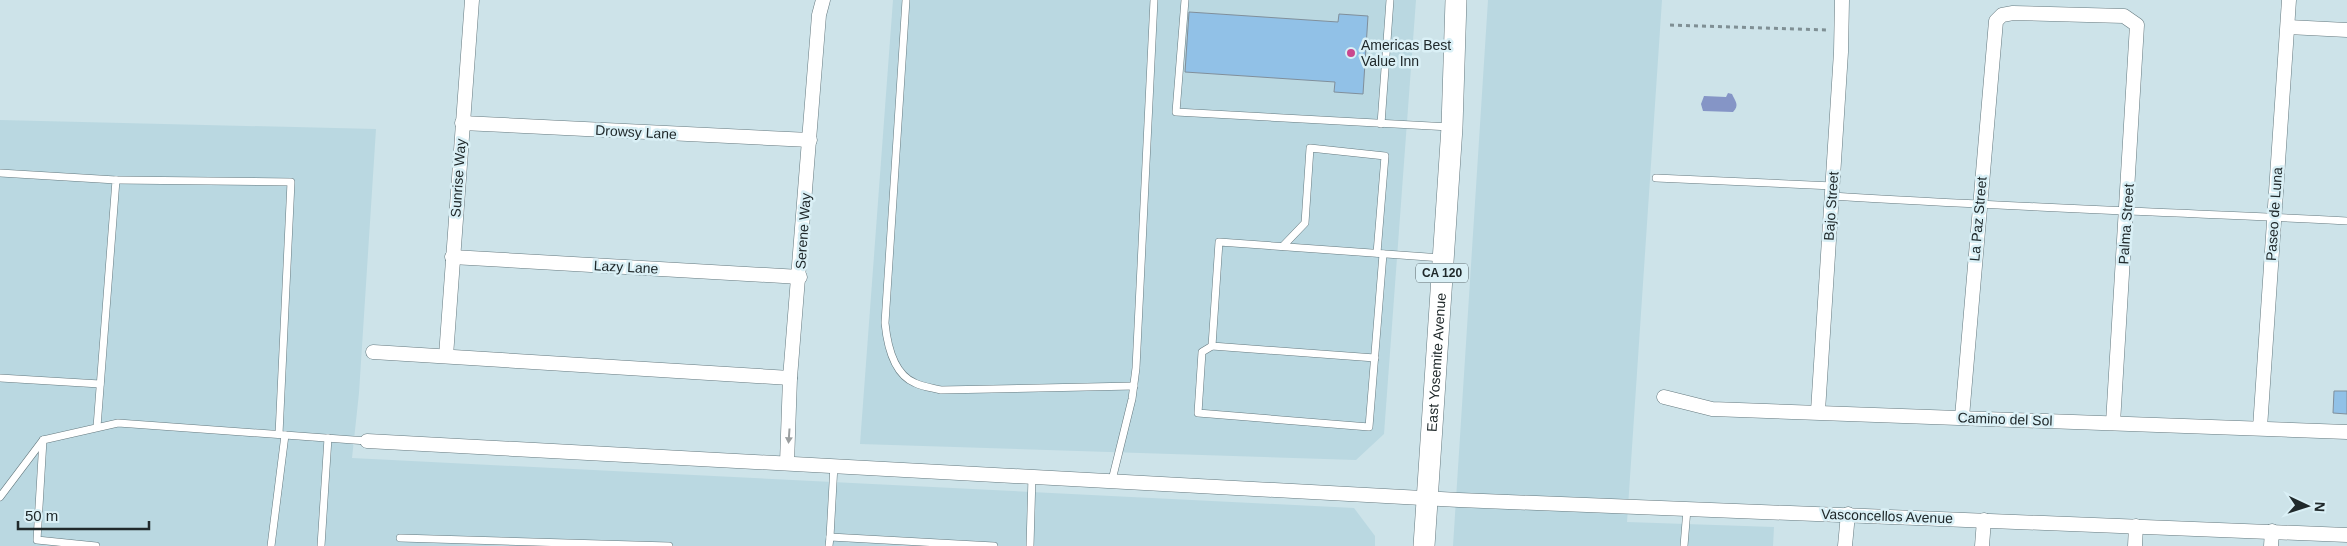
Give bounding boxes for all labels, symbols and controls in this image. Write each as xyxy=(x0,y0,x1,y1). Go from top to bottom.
place label: Americas Best Value Inn xyxy=(1361,37,1451,69)
marker: Americas Best Value Inn xyxy=(1345,47,1357,59)
street label: Drowsy Lane xyxy=(595,122,677,142)
street label: Sunrise Way xyxy=(447,138,469,218)
street label: Paseo de Luna xyxy=(2263,166,2285,262)
street label: Bajo Street xyxy=(1821,171,1841,241)
street label: La Paz Street xyxy=(1966,176,1990,262)
street label: Palma Street xyxy=(2115,183,2137,265)
street label: Serene Way xyxy=(792,192,814,270)
street label: Lazy Lane xyxy=(593,257,659,277)
road number: CA 120 xyxy=(1416,264,1468,282)
street label: East Yosemite Avenue xyxy=(1424,292,1449,432)
street label: Camino del Sol xyxy=(1957,409,2053,429)
one-way arrow xyxy=(784,428,792,444)
north arrow xyxy=(2282,481,2332,531)
scale bar xyxy=(18,498,149,530)
text: N xyxy=(2312,501,2328,513)
street label: Vasconcellos Avenue xyxy=(1821,506,1953,526)
text: 50 m xyxy=(25,507,58,524)

